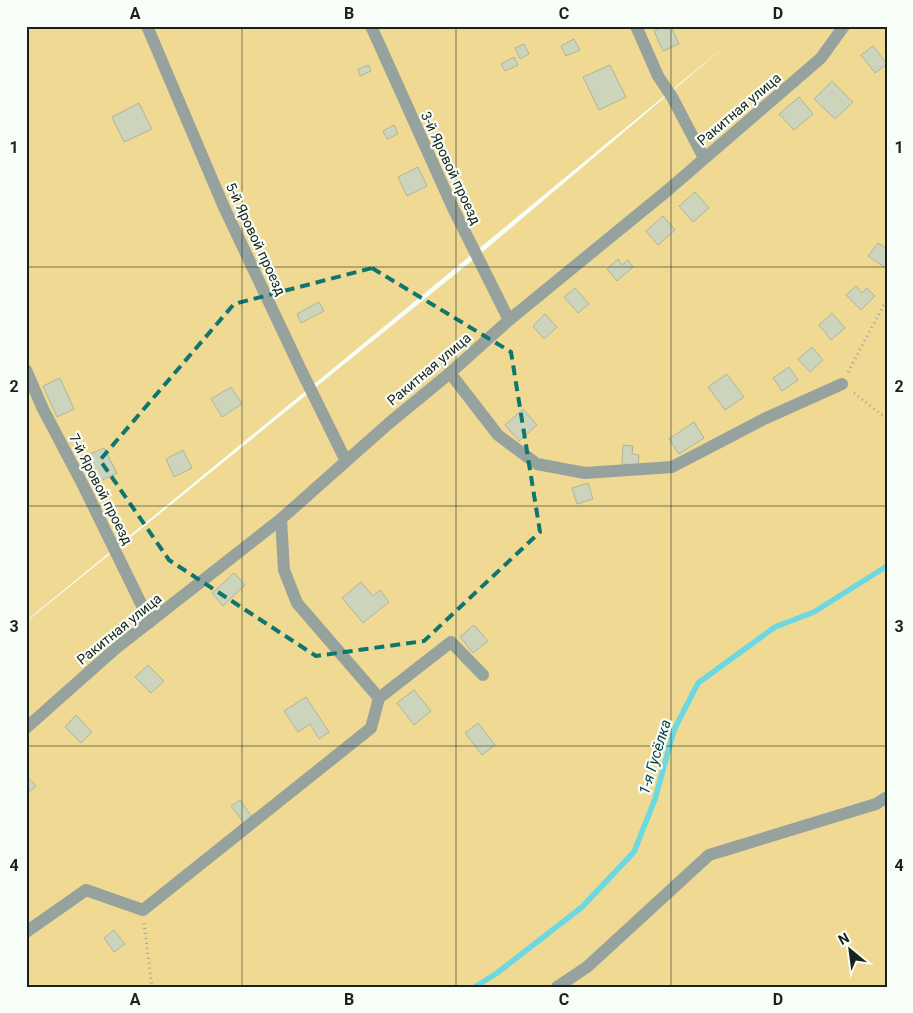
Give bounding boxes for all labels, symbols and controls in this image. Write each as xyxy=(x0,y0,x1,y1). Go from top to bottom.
text: A xyxy=(130,4,141,23)
text: B xyxy=(344,4,354,23)
text: C xyxy=(559,4,569,23)
text: D xyxy=(773,4,783,23)
street label: Ракитная улица xyxy=(694,69,784,149)
street label: 3-й Яровой проезд xyxy=(418,109,484,227)
text: 1 xyxy=(9,138,19,157)
text: 1 xyxy=(894,138,904,157)
street label: 5-й Яровой проезд xyxy=(223,180,289,298)
street label: Ракитная улица xyxy=(384,329,474,409)
text: 2 xyxy=(9,377,19,396)
text: 2 xyxy=(894,377,904,396)
street label: 7-й Яровой проезд xyxy=(66,431,136,548)
street label: Ракитная улица xyxy=(74,590,164,668)
text: 3 xyxy=(9,617,19,636)
text: 3 xyxy=(894,617,904,636)
water label: 1-я Гусёлка xyxy=(635,717,675,797)
text: 4 xyxy=(9,856,19,875)
text: 4 xyxy=(894,856,904,875)
north arrow xyxy=(826,926,876,976)
text: N xyxy=(835,929,852,948)
text: A xyxy=(130,990,141,1009)
text: B xyxy=(344,990,354,1009)
text: C xyxy=(559,990,569,1009)
text: D xyxy=(773,990,783,1009)

